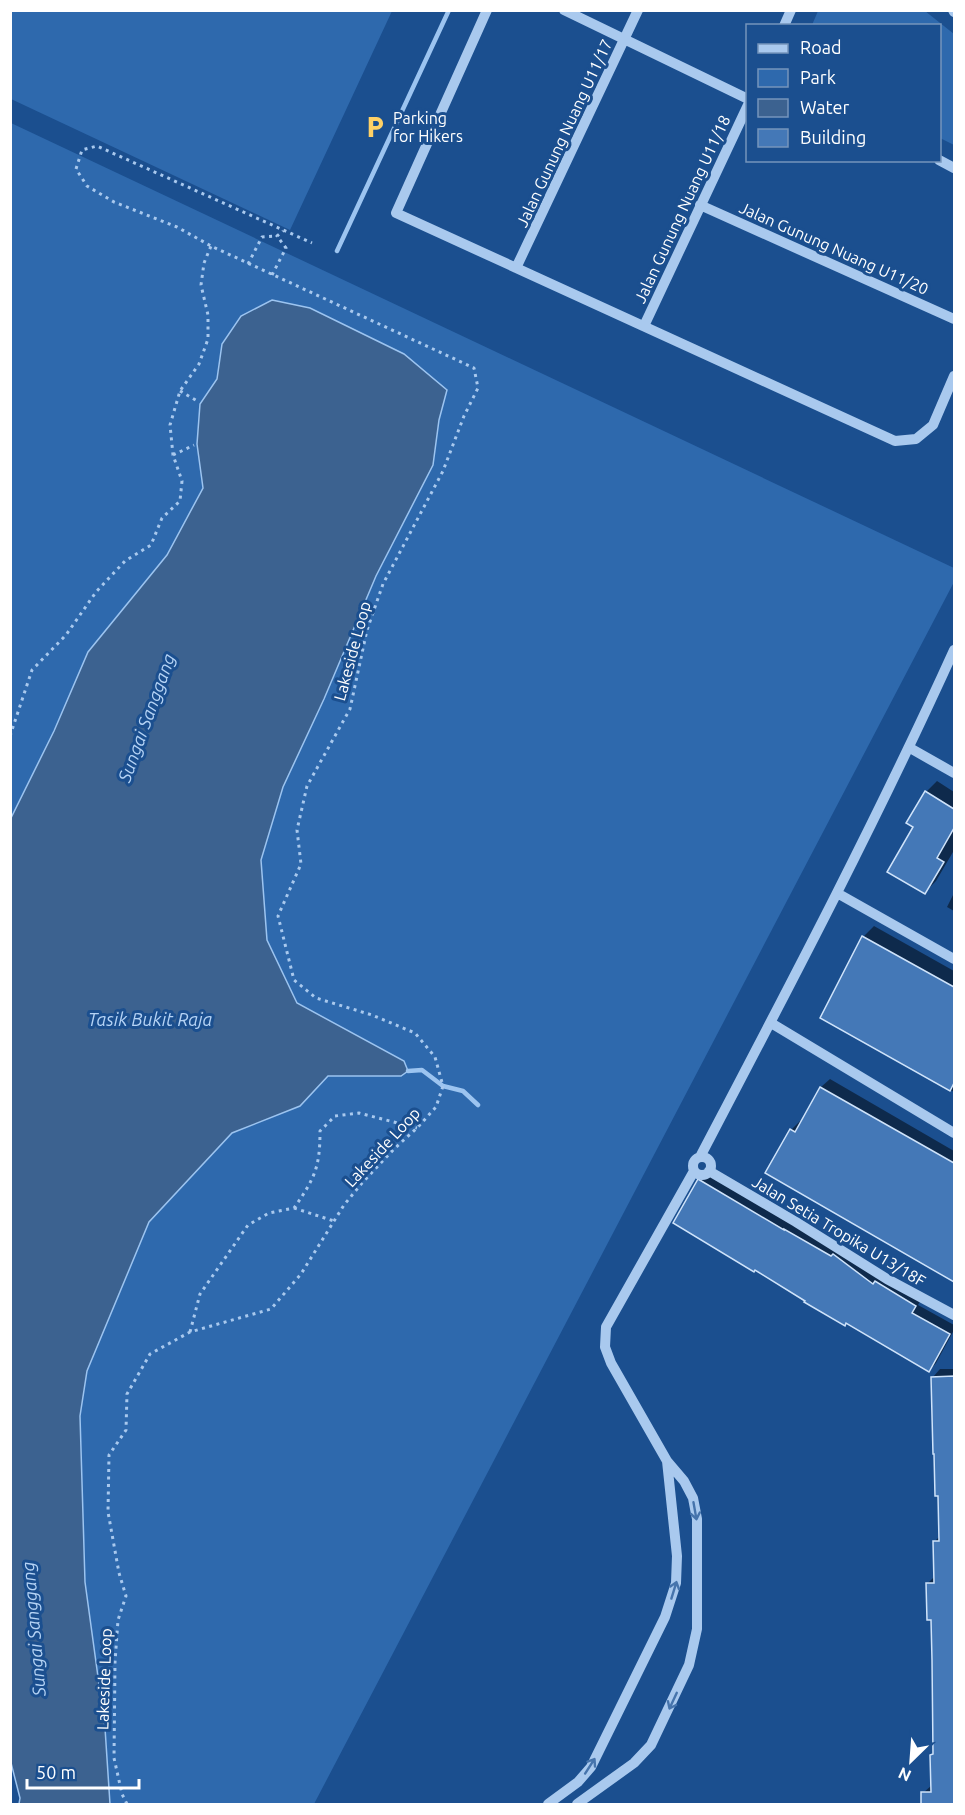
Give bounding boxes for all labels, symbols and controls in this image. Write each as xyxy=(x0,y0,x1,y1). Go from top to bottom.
legend xyxy=(746,24,941,162)
street label: Jalan Gunung Nuang U11/17 xyxy=(513,36,615,230)
text: Road xyxy=(800,37,842,57)
text: Park xyxy=(800,67,836,87)
text: Water xyxy=(800,97,850,117)
place label: Parking for Hikers xyxy=(393,109,463,145)
street label: Jalan Gunung Nuang U11/18 xyxy=(631,112,733,306)
parking icon: Parking for Hikers xyxy=(362,114,388,140)
text: Building xyxy=(800,127,866,147)
street label: Jalan Gunung Nuang U11/20 xyxy=(737,198,931,298)
street label: Lakeside Loop xyxy=(330,599,374,703)
water label: Sungai Sanggang xyxy=(113,651,179,785)
water label: Tasik Bukit Raja xyxy=(88,1009,212,1029)
street label: Lakeside Loop xyxy=(341,1104,423,1190)
street label: Jalan Setia Tropika U13/18F xyxy=(749,1172,929,1290)
one-way arrow xyxy=(690,1501,701,1520)
water label: Sungai Sanggang xyxy=(17,1561,49,1698)
one-way arrow xyxy=(669,1581,680,1600)
street label: Lakeside Loop xyxy=(93,1628,115,1730)
one-way arrow xyxy=(666,1692,678,1710)
north arrow xyxy=(881,1731,941,1791)
scale bar xyxy=(27,1752,140,1790)
one-way arrow xyxy=(584,1757,597,1774)
text: 50 m xyxy=(36,1762,76,1782)
text: N xyxy=(895,1764,914,1785)

